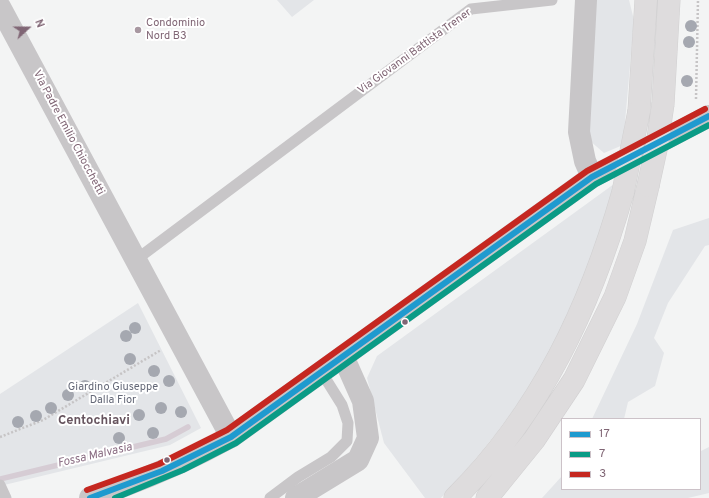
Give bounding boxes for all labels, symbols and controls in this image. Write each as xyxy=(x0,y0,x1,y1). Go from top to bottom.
street label: Via Giovanni Battista Trener xyxy=(356,6,474,98)
north arrow xyxy=(8,8,48,48)
place label: Condominio Nord B3 xyxy=(146,17,205,43)
text: N xyxy=(31,18,47,30)
marker: Condominio Nord B3 xyxy=(133,25,143,35)
street label: Via Padre Emilio Chiocchetti xyxy=(30,68,106,198)
unlabelled marker xyxy=(400,317,410,327)
park label: Giardino Giuseppe Dalla Fior xyxy=(68,381,158,407)
district label: Centochiavi xyxy=(58,413,130,429)
legend xyxy=(561,418,701,490)
text: 17 xyxy=(599,426,610,442)
water label: Fossa Malvasia xyxy=(56,440,134,472)
text: 7 xyxy=(599,446,605,462)
unlabelled marker xyxy=(162,455,172,465)
text: 3 xyxy=(599,466,606,482)

